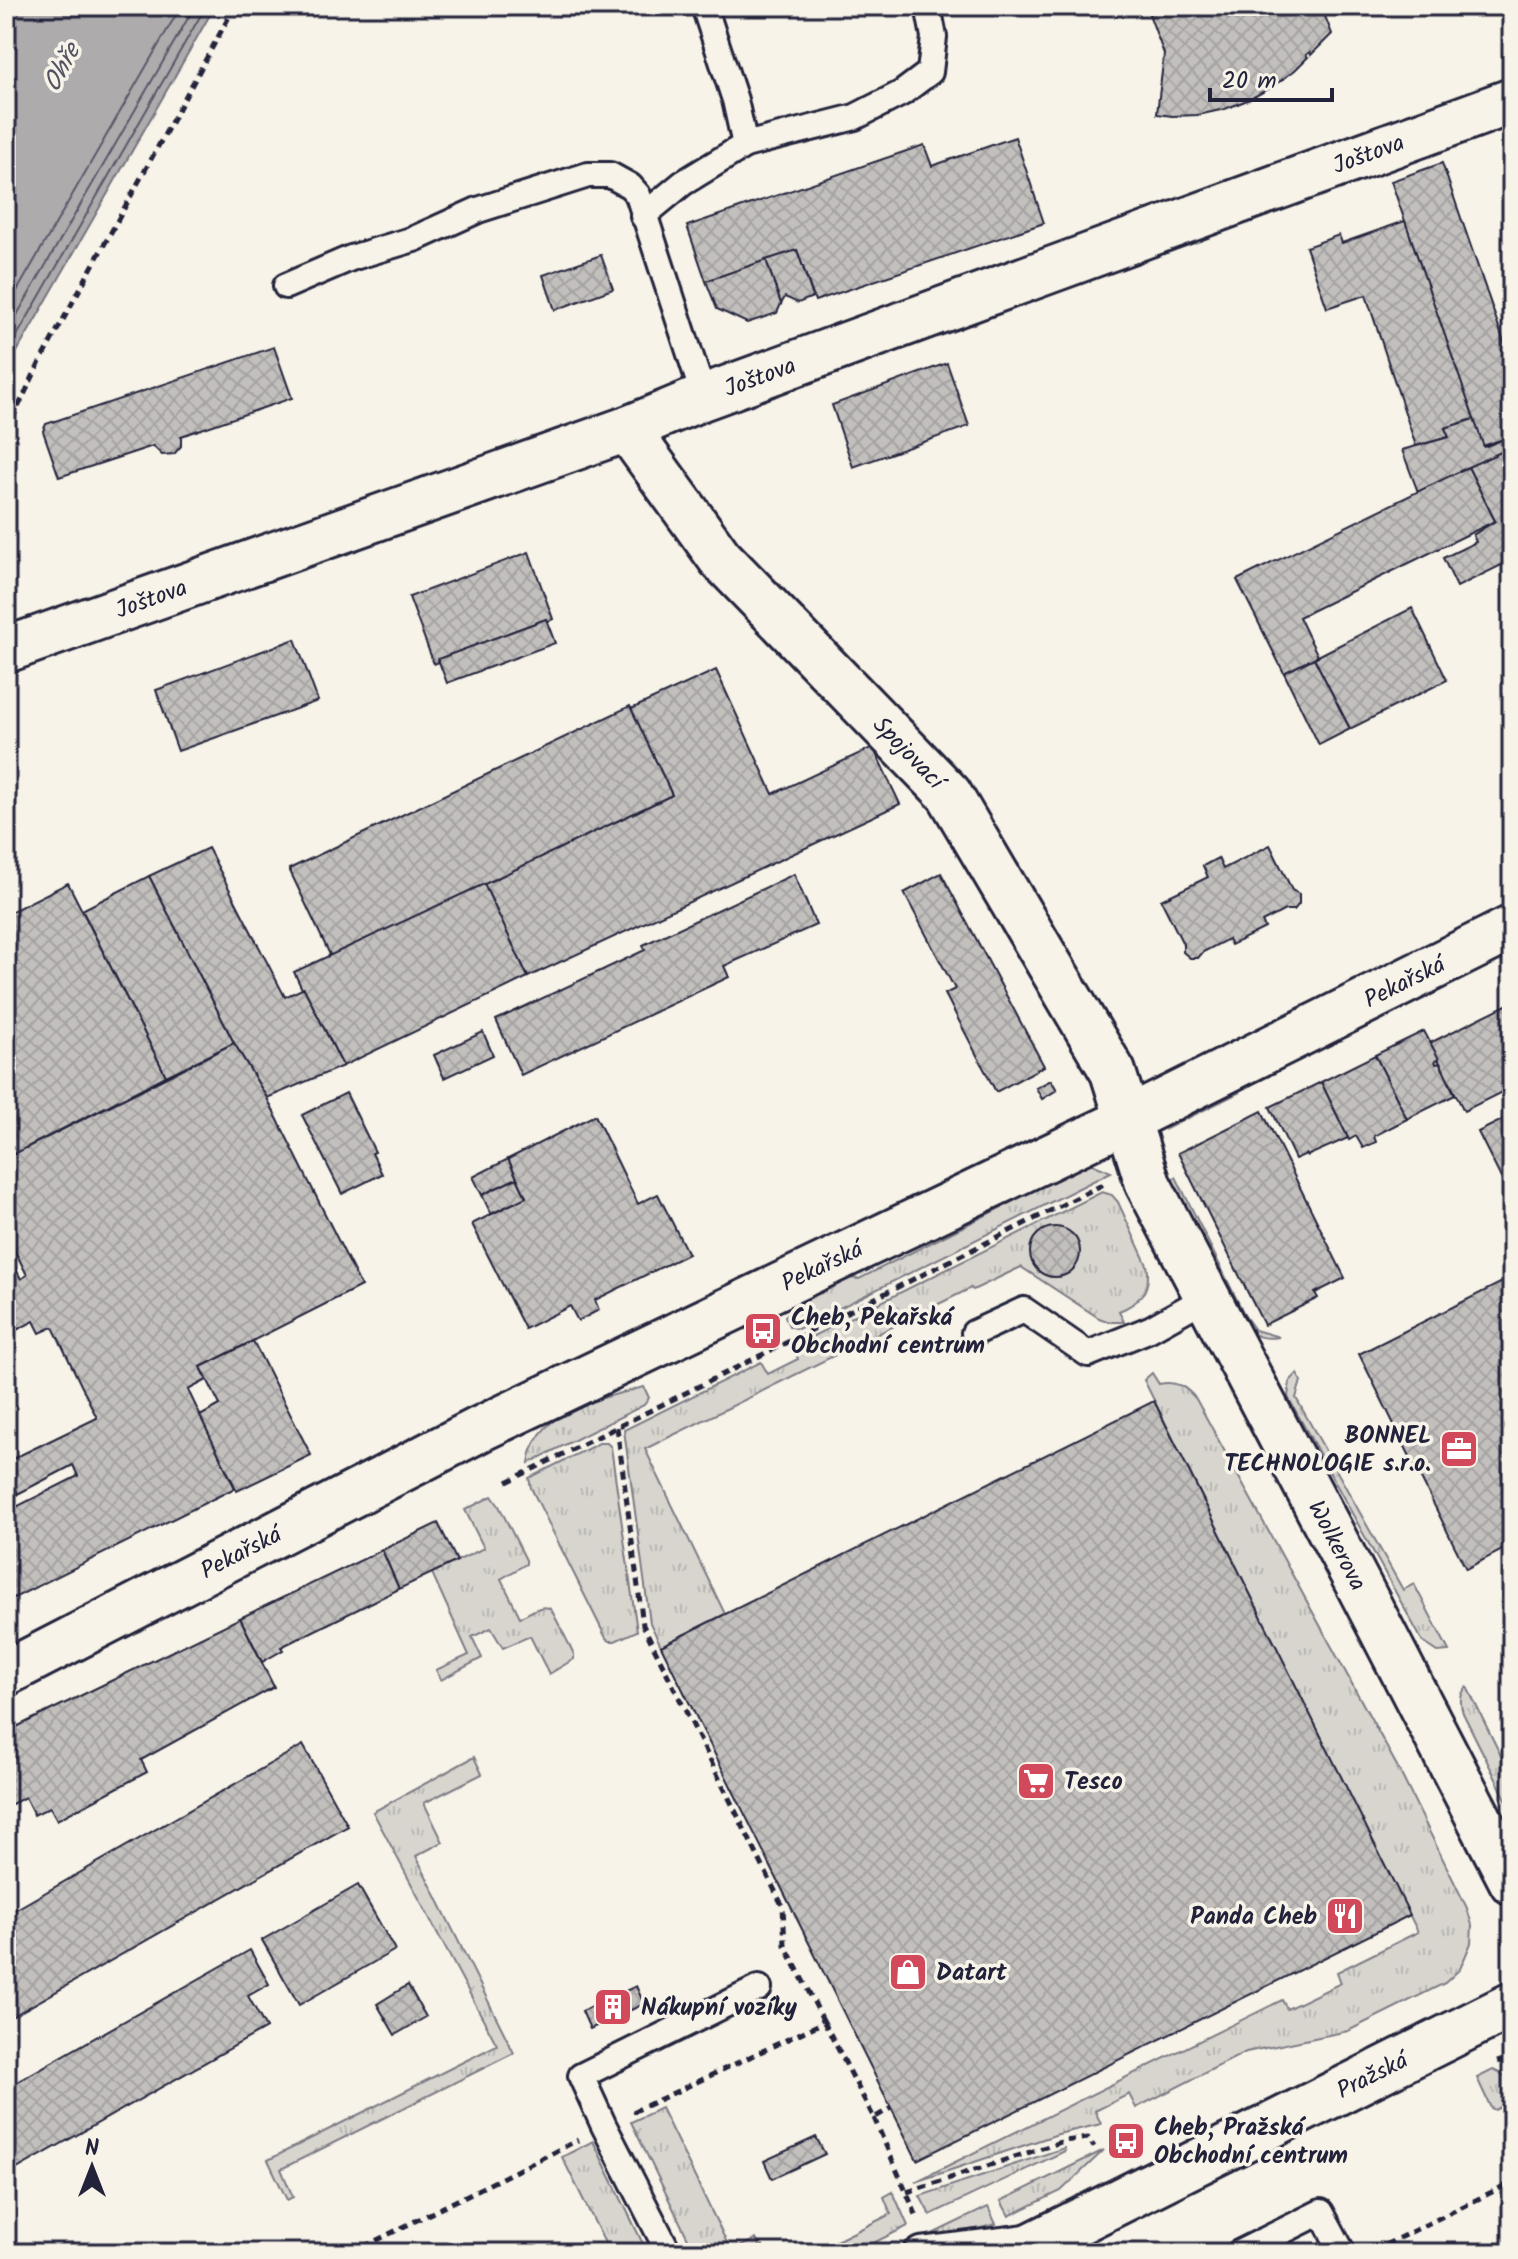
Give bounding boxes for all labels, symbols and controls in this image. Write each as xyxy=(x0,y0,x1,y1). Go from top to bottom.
water label: Ohře xyxy=(33,34,94,100)
scale bar xyxy=(1210,52,1332,102)
text: 20 m xyxy=(1222,62,1277,101)
street label: Joštova xyxy=(1327,124,1410,186)
street label: Joštova xyxy=(719,347,802,409)
street label: Joštova xyxy=(110,569,193,631)
street label: Spojovací xyxy=(862,708,955,802)
street label: Pekařská xyxy=(1357,945,1455,1020)
street label: Pekařská xyxy=(775,1230,873,1303)
place label: Cheb, Pekařská Obchodní centrum xyxy=(791,1299,985,1366)
bus stop icon: Cheb, Pekařská Obchodní centrum xyxy=(742,1310,784,1352)
place label: BONNEL TECHNOLOGIE s.r.o. xyxy=(1224,1417,1431,1484)
office icon: BONNEL TECHNOLOGIE s.r.o. xyxy=(1438,1428,1480,1470)
street label: Wolkerova xyxy=(1296,1494,1376,1598)
street label: Pekařská xyxy=(194,1515,291,1591)
supermarket icon: Tesco xyxy=(1015,1760,1057,1802)
place label: Tesco xyxy=(1064,1763,1123,1802)
restaurant icon: Panda Cheb xyxy=(1324,1895,1366,1937)
place label: Panda Cheb xyxy=(1190,1898,1317,1937)
shop icon: Datart xyxy=(887,1951,929,1993)
place label: Datart xyxy=(936,1954,1008,1993)
building icon: Nákupní vozíky xyxy=(592,1986,634,2028)
place label: Nákupní vozíky xyxy=(641,1989,797,2028)
street label: Pražská xyxy=(1330,2041,1418,2111)
place label: Cheb, Pražská Obchodní centrum xyxy=(1154,2109,1348,2176)
bus stop icon: Cheb, Pražská Obchodní centrum xyxy=(1105,2120,1147,2162)
north arrow xyxy=(52,2127,132,2207)
text: N xyxy=(85,2132,99,2167)

